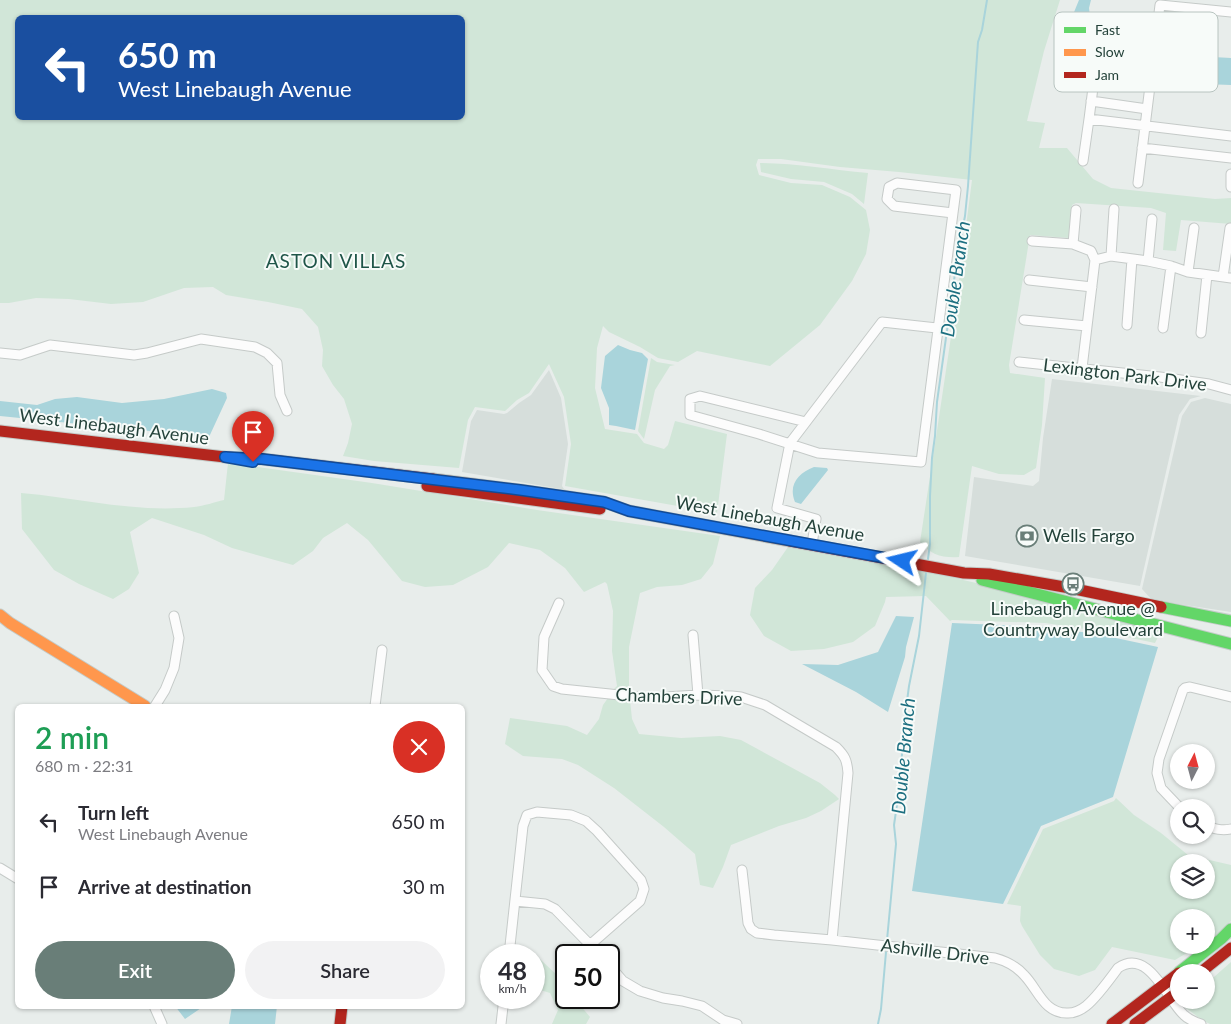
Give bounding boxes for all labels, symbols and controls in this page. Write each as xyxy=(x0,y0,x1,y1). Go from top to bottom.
legend xyxy=(1054,12,1218,92)
text: Fast xyxy=(1095,21,1120,38)
text: 650 m xyxy=(118,33,217,75)
icon: left xyxy=(35,35,100,100)
text: Slow xyxy=(1095,43,1125,60)
text: Jam xyxy=(1095,66,1119,83)
text: West Linebaugh Avenue xyxy=(118,75,352,102)
water label: Double Branch xyxy=(935,219,974,338)
district label: ASTON VILLAS xyxy=(266,249,406,272)
street label: Lexington Park Drive xyxy=(1042,353,1208,395)
street label: West Linebaugh Avenue xyxy=(18,403,210,449)
pin xyxy=(232,411,274,462)
icon: arrive xyxy=(239,418,267,446)
street label: West Linebaugh Avenue xyxy=(674,491,866,545)
bank icon: Wells Fargo xyxy=(1015,524,1039,548)
place label: Wells Fargo xyxy=(1043,524,1135,546)
position arrow xyxy=(875,534,927,586)
bus stop icon: Linebaugh Avenue @ Countryway Boulevard xyxy=(1061,572,1085,596)
place label: Linebaugh Avenue @ Countryway Boulevard xyxy=(983,597,1163,640)
street label: Chambers Drive xyxy=(615,683,743,709)
water label: Double Branch xyxy=(886,697,919,815)
text: 2 min xyxy=(35,719,109,755)
button: close xyxy=(393,721,445,773)
north arrow xyxy=(1170,744,1215,789)
map controls xyxy=(1170,744,1215,1009)
text: 680 m · 22:31 xyxy=(35,756,134,775)
button: search xyxy=(1170,799,1215,844)
text: Turn left xyxy=(78,801,149,824)
icon: left xyxy=(35,808,63,836)
text: 650 m xyxy=(391,810,445,833)
text: West Linebaugh Avenue xyxy=(78,824,248,843)
button: layers xyxy=(1170,854,1215,899)
icon: arrive xyxy=(35,873,63,901)
text: Arrive at destination xyxy=(78,875,251,898)
text: 30 m xyxy=(402,875,445,898)
button: + xyxy=(1170,909,1215,954)
street label: Ashville Drive xyxy=(880,933,991,969)
button: Exit xyxy=(35,941,235,999)
button: Share xyxy=(245,941,445,999)
speed limit sign: 50 xyxy=(555,944,620,1009)
text: 48 xyxy=(498,955,527,985)
button: − xyxy=(1170,964,1215,1009)
text: km/h xyxy=(498,981,527,996)

